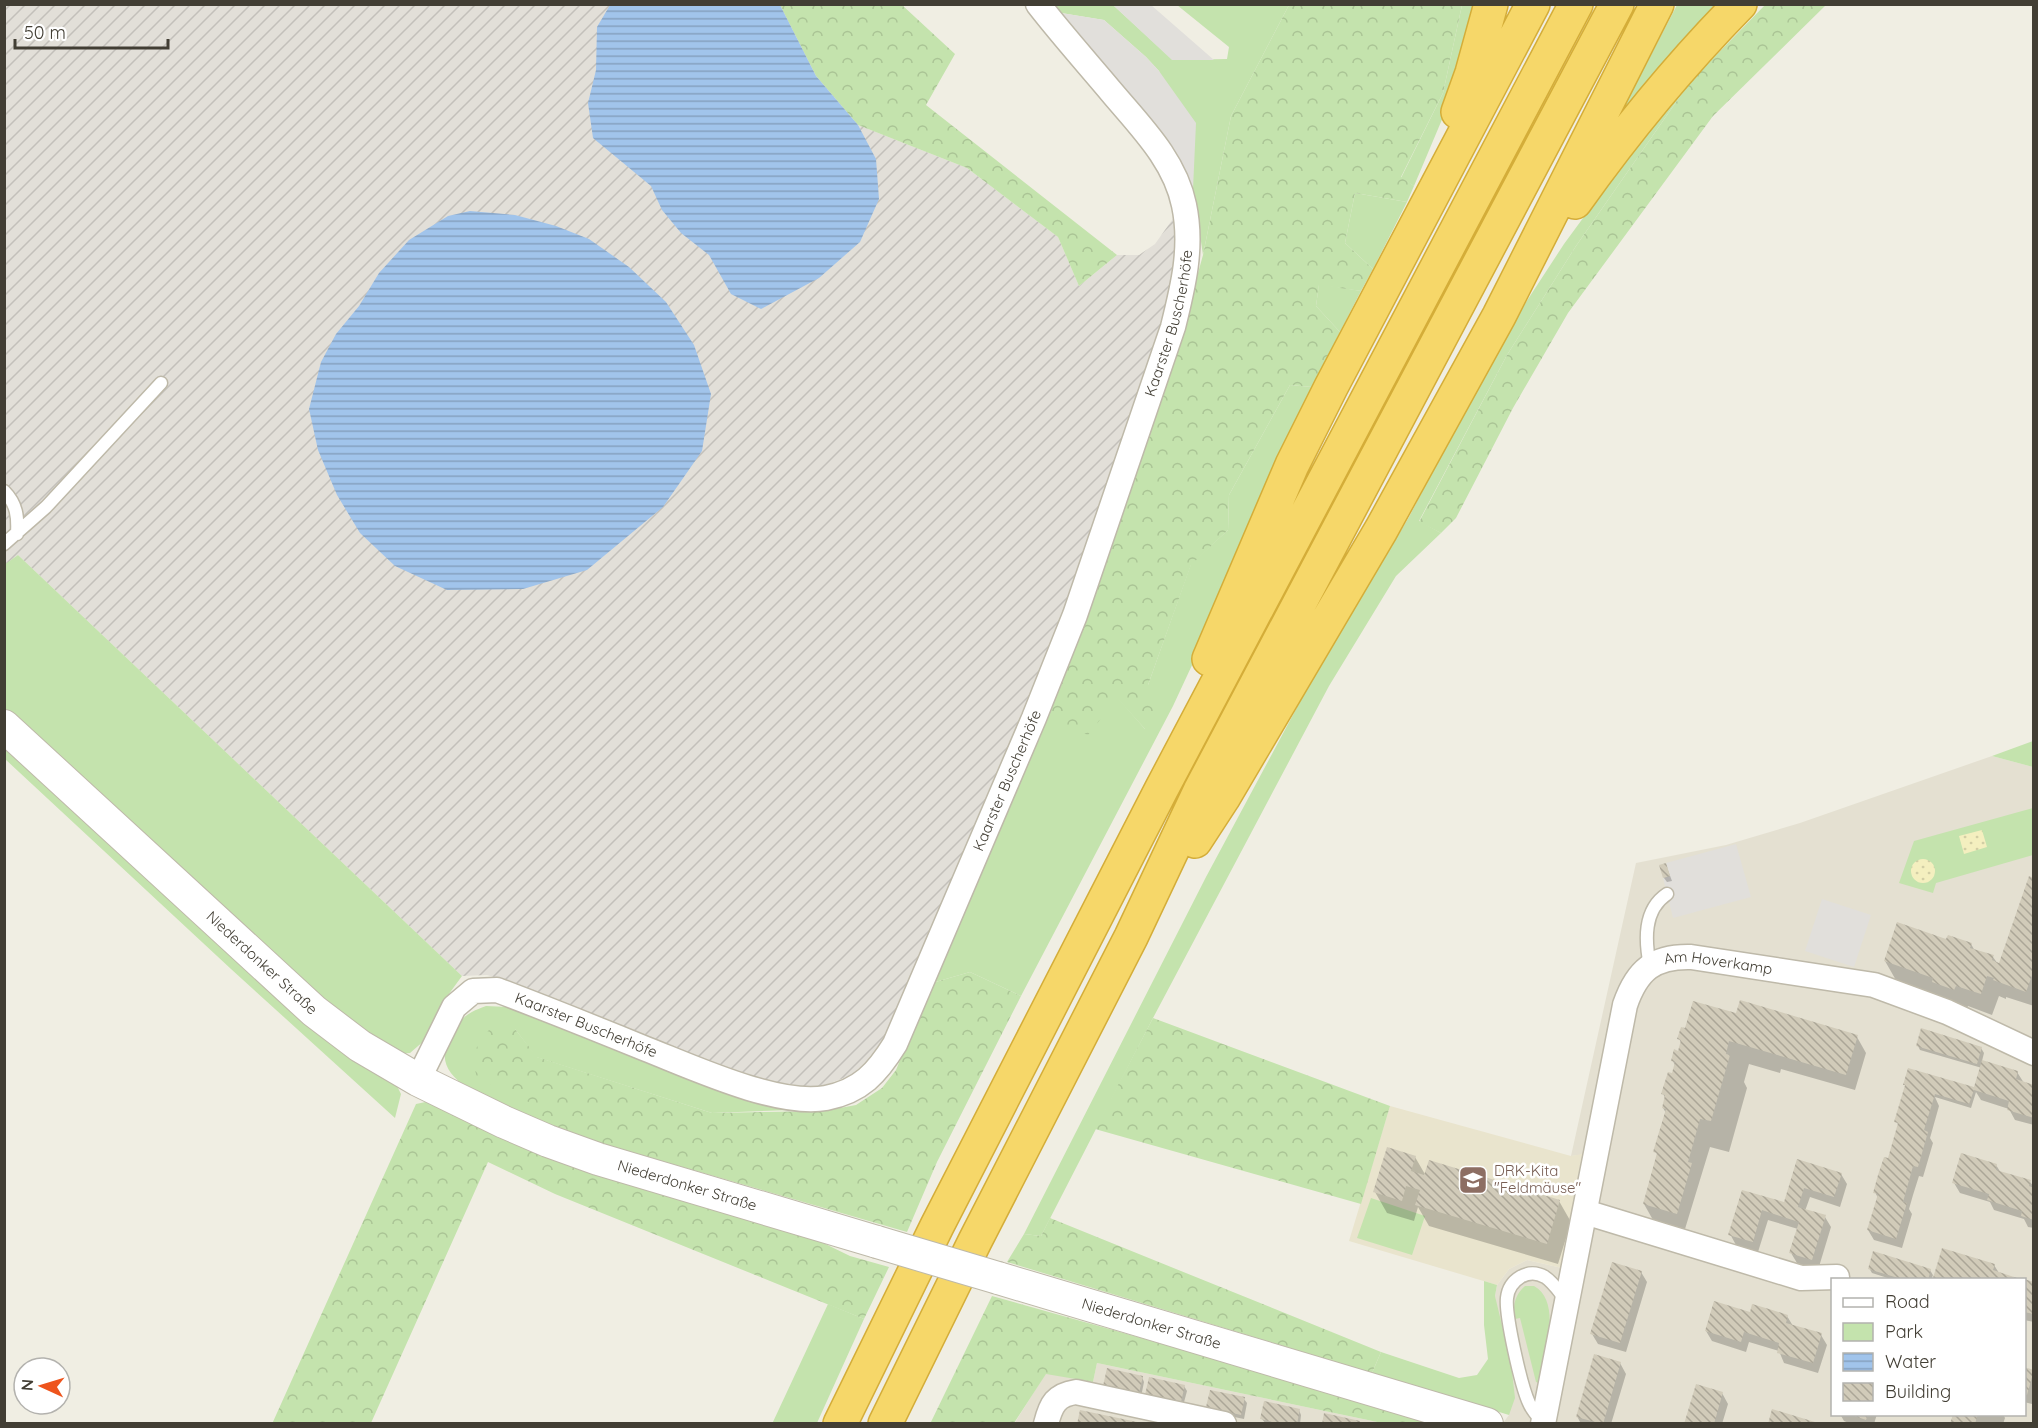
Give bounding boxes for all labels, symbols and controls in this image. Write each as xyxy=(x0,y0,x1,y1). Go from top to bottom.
scale bar xyxy=(15,12,168,50)
text: 50 m xyxy=(24,21,66,44)
street label: Kaarster Buscherhöfe xyxy=(1140,249,1196,399)
street label: Kaarster Buscherhöfe xyxy=(968,707,1045,854)
street label: Niederdonker Straße xyxy=(202,907,322,1018)
street label: Am Hoverkamp xyxy=(1662,947,1774,978)
street label: Kaarster Buscherhöfe xyxy=(512,988,660,1061)
street label: Niederdonker Straße xyxy=(615,1155,759,1215)
place label: DRK-Kita "Feldmäuse" xyxy=(1494,1161,1582,1197)
school or university icon: DRK-Kita "Feldmäuse" xyxy=(1457,1164,1489,1196)
legend xyxy=(1831,1278,2026,1416)
text: Road xyxy=(1885,1290,1930,1313)
street label: Niederdonker Straße xyxy=(1080,1294,1223,1353)
text: Park xyxy=(1885,1320,1923,1343)
text: Water xyxy=(1885,1350,1936,1373)
north arrow xyxy=(12,1356,72,1416)
text: N xyxy=(17,1378,37,1392)
text: Building xyxy=(1885,1380,1951,1403)

